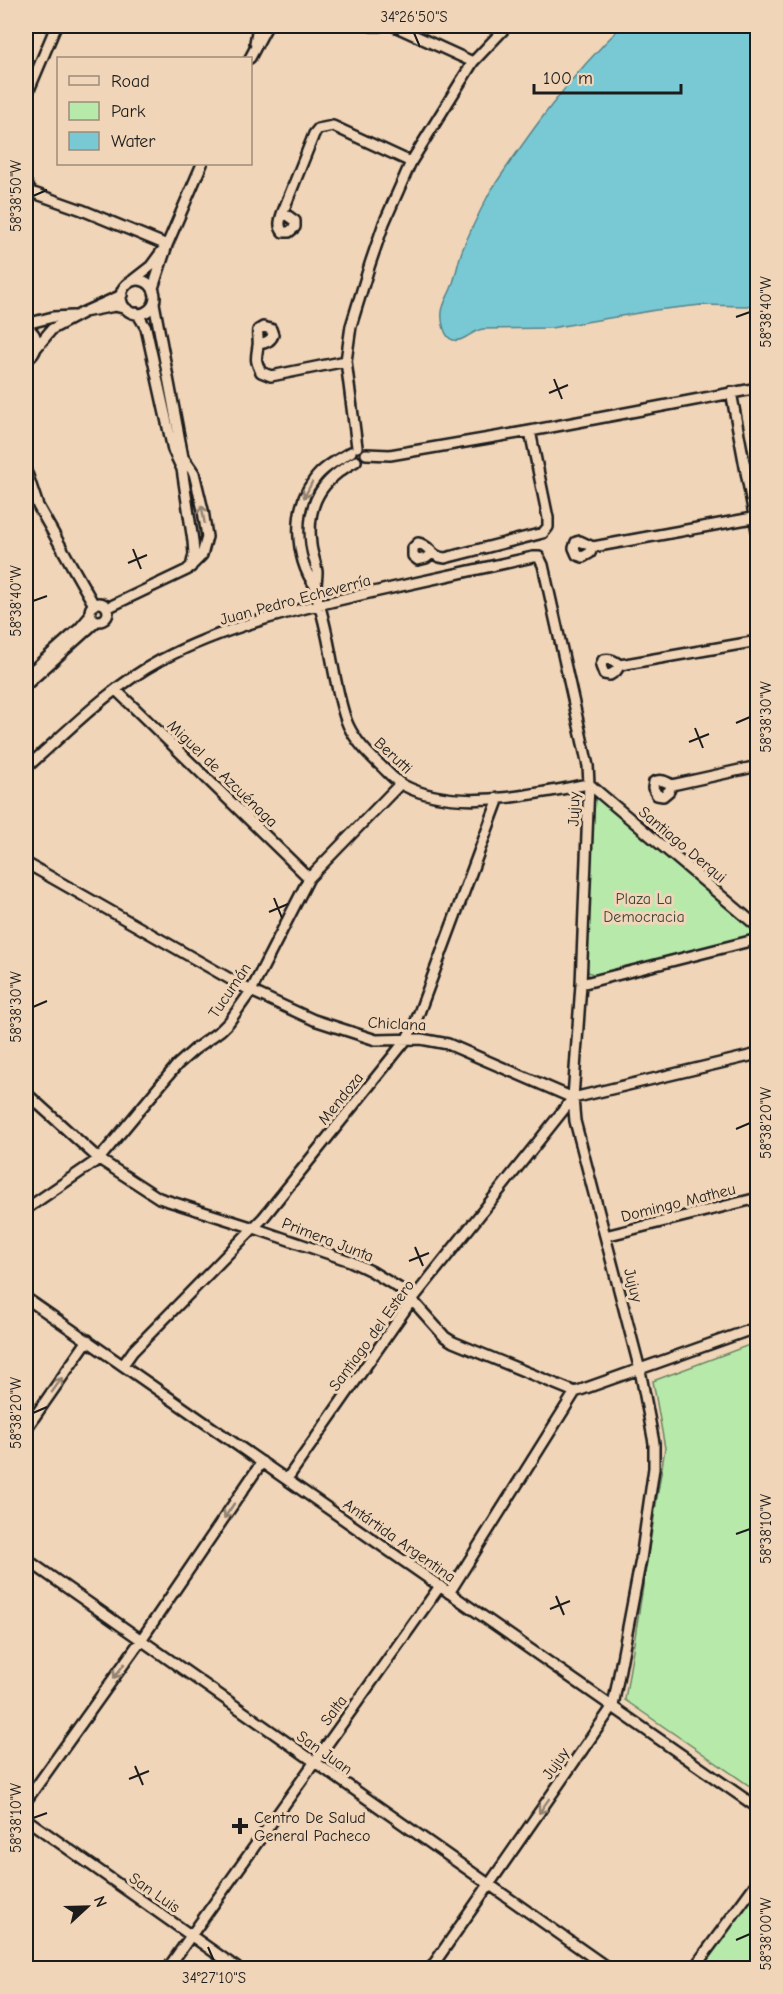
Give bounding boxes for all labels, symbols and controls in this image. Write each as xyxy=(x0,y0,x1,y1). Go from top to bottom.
text: 34°26'50"S xyxy=(380,8,448,26)
legend xyxy=(57,57,252,165)
scale bar xyxy=(534,57,681,95)
text: 100 m xyxy=(543,68,593,89)
text: Road xyxy=(111,71,150,92)
text: Park xyxy=(111,101,146,122)
text: Water xyxy=(111,131,156,152)
text: 58°38'50"W xyxy=(7,160,25,232)
text: 58°38'40"W xyxy=(757,276,775,348)
one-way arrow xyxy=(302,480,314,498)
one-way arrow xyxy=(198,505,209,524)
text: 58°38'40"W xyxy=(7,565,25,637)
street label: Juan Pedro Echeverría xyxy=(218,571,373,629)
text: 58°38'30"W xyxy=(757,681,775,753)
street label: Miguel de Azcuénaga xyxy=(164,717,281,831)
street label: Berutti xyxy=(371,734,416,778)
street label: Jujuy xyxy=(564,791,584,827)
street label: Santiago Derqui xyxy=(635,803,730,887)
park label: Plaza La Democracia xyxy=(603,890,685,926)
street label: Tucumán xyxy=(205,960,255,1022)
text: 58°38'30"W xyxy=(7,971,25,1043)
street label: Chiclana xyxy=(367,1013,427,1035)
street label: Mendoza xyxy=(314,1069,367,1128)
text: 58°38'20"W xyxy=(757,1087,775,1159)
street label: Domingo Matheu xyxy=(619,1180,737,1226)
street label: Primera Junta xyxy=(279,1214,376,1266)
street label: Jujuy xyxy=(620,1266,646,1305)
street label: Santiago del Estero xyxy=(325,1276,418,1395)
text: 58°38'20"W xyxy=(7,1377,25,1449)
one-way arrow xyxy=(51,1377,63,1393)
text: 58°38'10"W xyxy=(757,1494,775,1564)
street label: Antártida Argentina xyxy=(340,1495,459,1586)
one-way arrow xyxy=(223,1502,236,1519)
one-way arrow xyxy=(113,1663,125,1679)
street label: Salta xyxy=(317,1692,351,1729)
street label: San Juan xyxy=(293,1727,356,1779)
street label: Jujuy xyxy=(539,1744,574,1783)
text: 58°38'10"W xyxy=(7,1783,25,1853)
one-way arrow xyxy=(538,1798,550,1814)
place label: Centro De Salud General Pacheco xyxy=(254,1809,371,1845)
marker: Centro De Salud General Pacheco xyxy=(231,1817,249,1835)
street label: San Luis xyxy=(126,1869,183,1917)
north arrow xyxy=(57,1877,117,1937)
text: N xyxy=(90,1894,110,1910)
text: 58°38'00"W xyxy=(757,1897,775,1971)
text: 34°27'10"S xyxy=(182,1969,246,1987)

